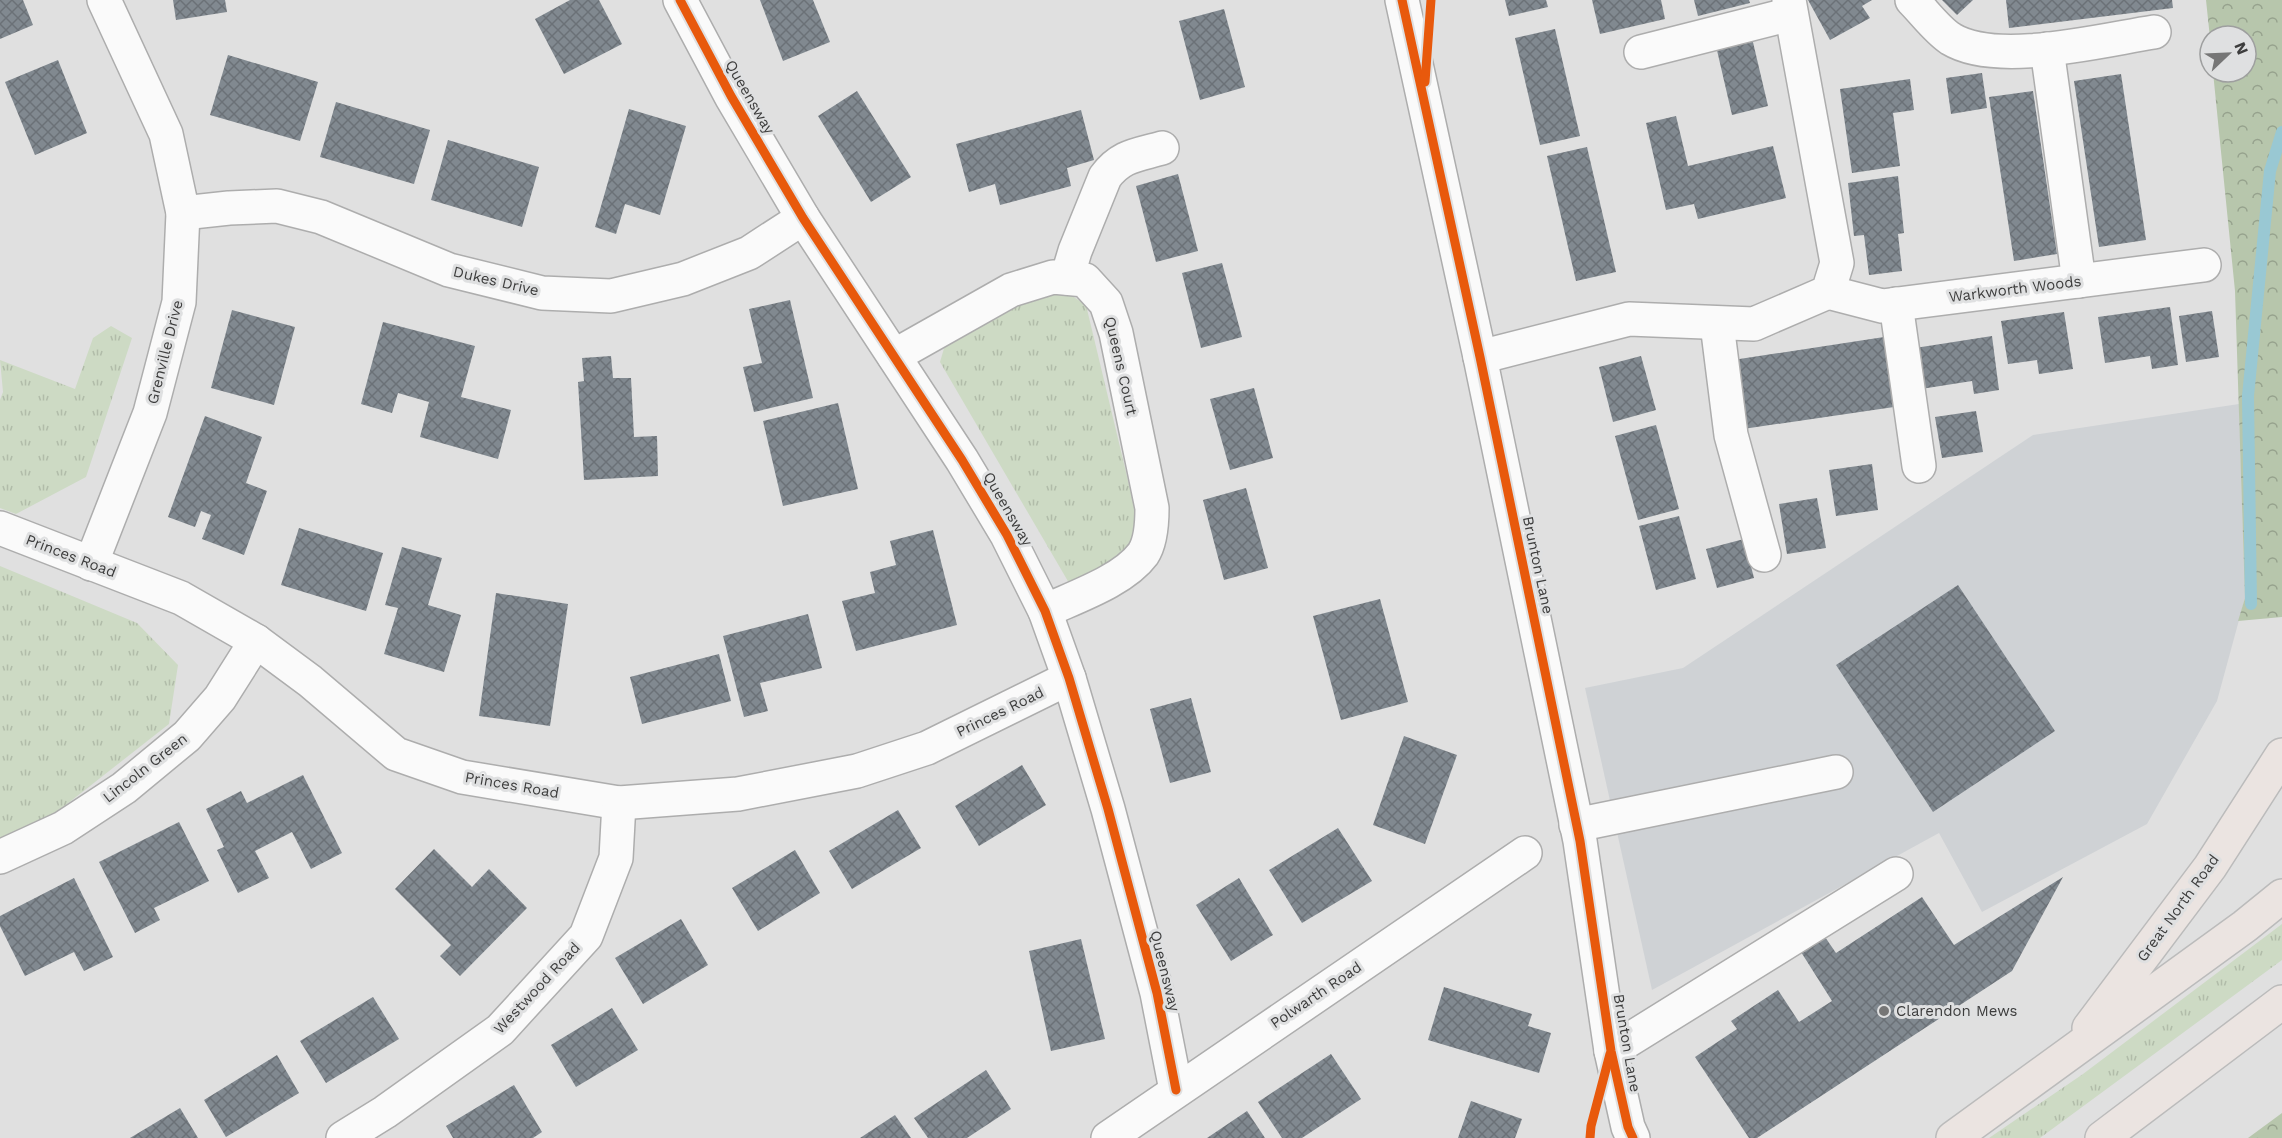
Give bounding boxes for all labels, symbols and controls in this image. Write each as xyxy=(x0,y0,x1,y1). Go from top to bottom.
north arrow xyxy=(2198,24,2258,84)
text: N xyxy=(2230,39,2252,58)
street label: Queensway xyxy=(722,57,779,138)
street label: Dukes Drive xyxy=(451,262,541,300)
street label: Warkworth Woods xyxy=(1948,272,2082,306)
street label: Grenville Drive xyxy=(143,298,187,406)
street label: Queens Court xyxy=(1101,315,1141,418)
street label: Queensway xyxy=(980,469,1037,550)
street label: Brunton Lane xyxy=(1519,514,1557,616)
street label: Princes Road xyxy=(23,531,119,581)
street label: Princes Road xyxy=(953,683,1047,741)
street label: Lincoln Green xyxy=(99,730,191,806)
street label: Princes Road xyxy=(464,768,560,802)
street label: Great North Road xyxy=(2133,851,2223,965)
street label: Queensway xyxy=(1146,929,1184,1014)
street label: Westwood Road xyxy=(490,939,584,1037)
street label: Polwarth Road xyxy=(1267,958,1365,1032)
street label: Brunton Lane xyxy=(1610,992,1644,1094)
place label: Clarendon Mews xyxy=(1896,1002,2018,1020)
marker: Clarendon Mews xyxy=(1877,1004,1891,1018)

